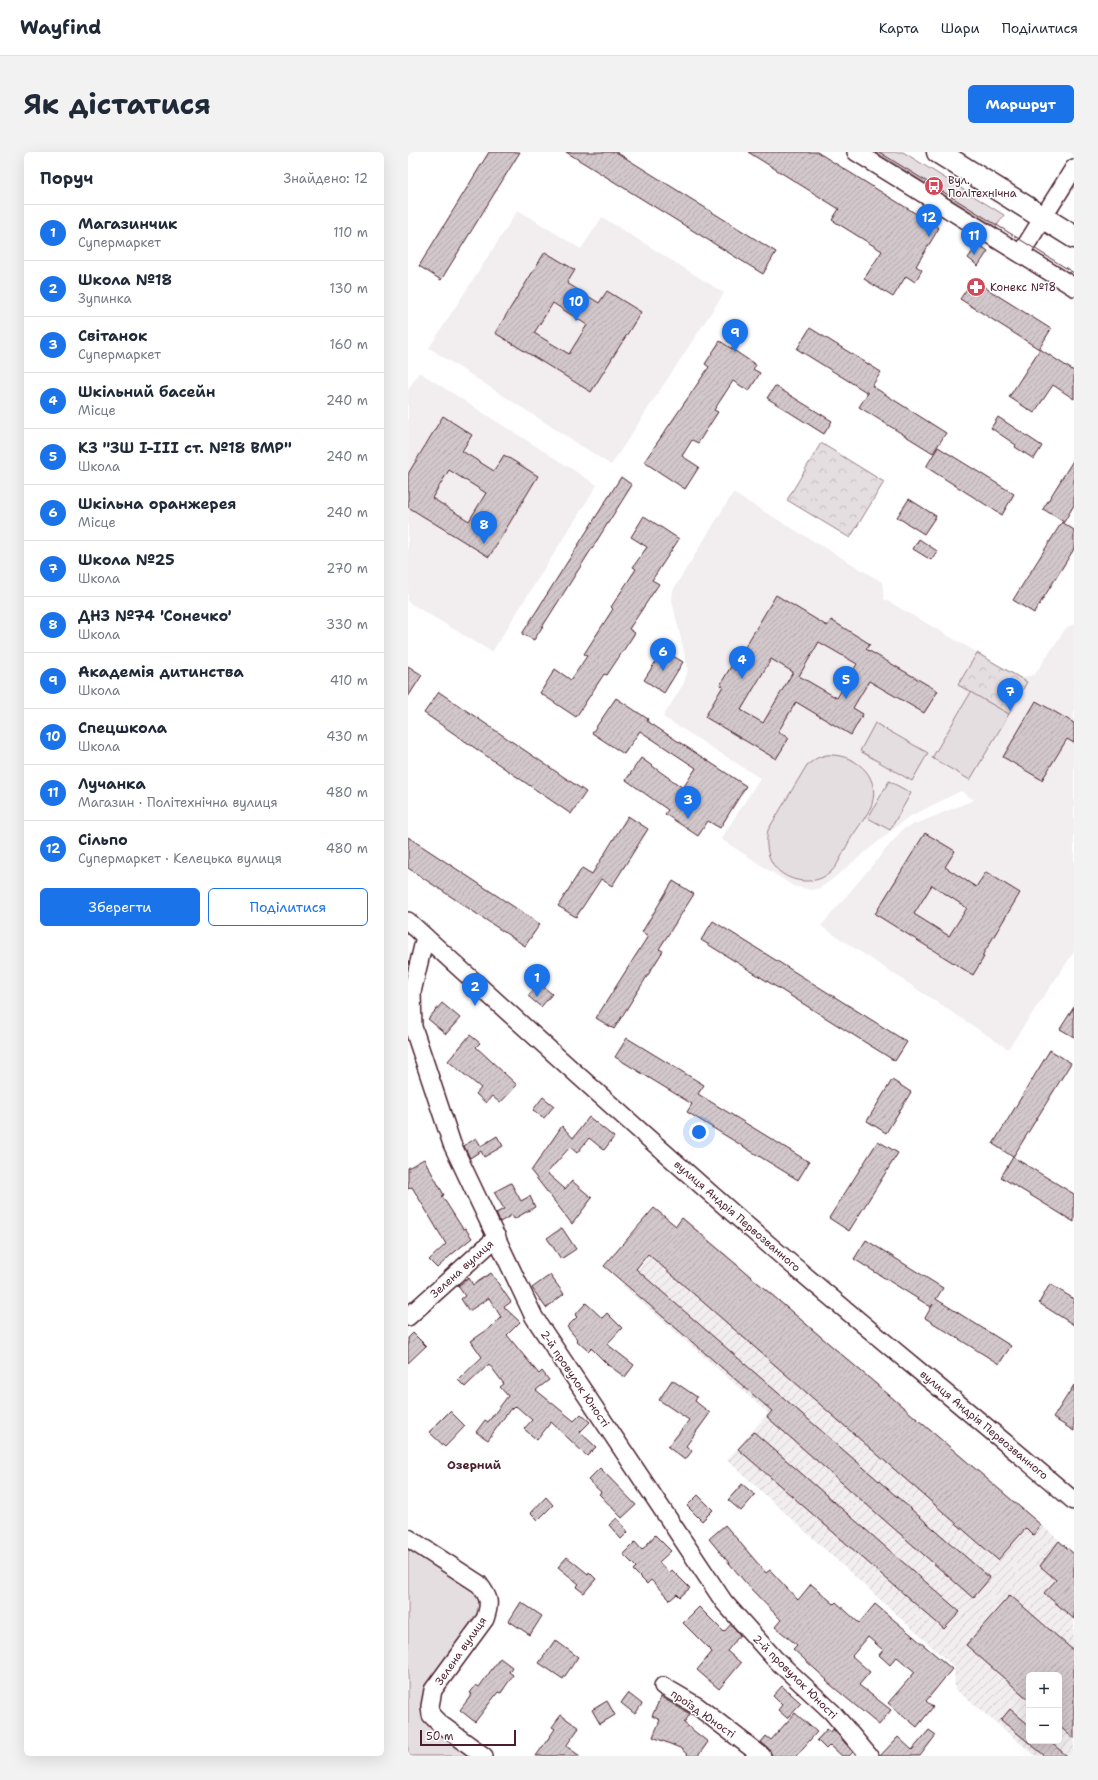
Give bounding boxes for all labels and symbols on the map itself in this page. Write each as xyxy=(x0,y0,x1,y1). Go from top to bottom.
place label: Вул. Політехнічна xyxy=(948,173,1017,201)
bus stop icon: Вул. Політехнічна xyxy=(923,175,945,197)
pin: 12 xyxy=(916,204,942,237)
pin: 11 xyxy=(961,222,987,255)
pharmacy icon: Конекс №18 xyxy=(965,276,987,298)
place label: Конекс №18 xyxy=(990,280,1056,295)
pin: 10 xyxy=(563,288,589,321)
pin: 9 xyxy=(722,319,748,352)
pin: 8 xyxy=(471,511,497,544)
pin: 6 xyxy=(650,638,676,671)
pin: 4 xyxy=(729,646,755,679)
pin: 5 xyxy=(833,666,859,699)
pin: 7 xyxy=(997,678,1023,711)
pin: 3 xyxy=(675,786,701,819)
pin: 1 xyxy=(524,964,550,997)
pin: 2 xyxy=(462,973,488,1006)
your location xyxy=(689,1122,709,1142)
street label: вулиця Андрія Первозванного xyxy=(671,1157,804,1275)
street label: Зелена вулиця xyxy=(427,1237,497,1301)
street label: 2-й провулок Юності xyxy=(537,1328,613,1430)
street label: вулиця Андрія Первозванного xyxy=(917,1367,1052,1483)
district label: Озерний xyxy=(447,1457,502,1473)
street label: Зелена вулиця xyxy=(432,1614,490,1688)
street label: 2-й провулок Юності xyxy=(750,1632,840,1722)
street label: проїзд Юності xyxy=(668,1686,738,1742)
scale bar xyxy=(420,1728,516,1747)

